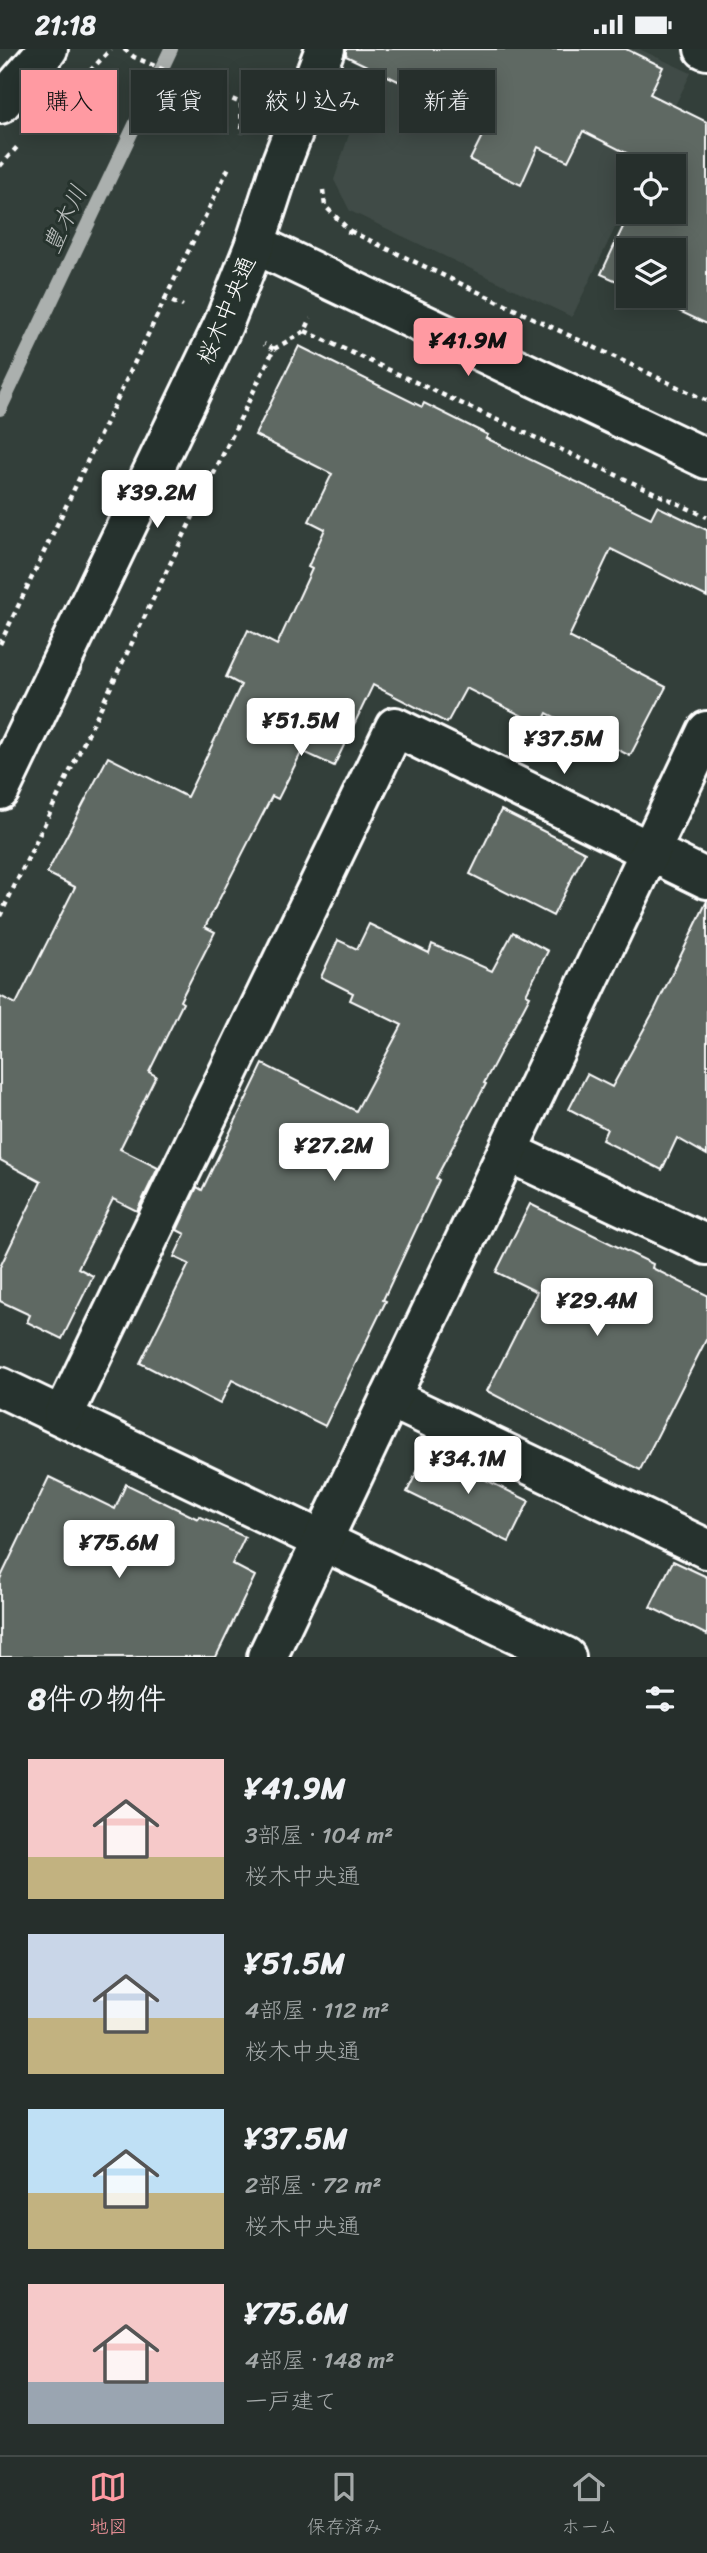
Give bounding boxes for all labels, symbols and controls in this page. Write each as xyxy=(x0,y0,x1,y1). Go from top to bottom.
text: 21:18 xyxy=(35,2,96,48)
chip: 購入 xyxy=(21,70,117,133)
chip: 賃貸 xyxy=(131,70,227,133)
chip: 絞り込み xyxy=(241,70,385,133)
chip: 新着 xyxy=(399,70,495,133)
map controls xyxy=(616,154,686,308)
button: locate xyxy=(616,154,686,224)
water label: 豊木川 xyxy=(31,177,99,261)
button: layers xyxy=(616,238,686,308)
street label: 桜木中央通 xyxy=(185,249,268,371)
pin: ¥41.9M xyxy=(411,319,525,378)
text: ¥41.9M xyxy=(430,320,506,361)
pin: ¥39.2M xyxy=(100,470,214,530)
text: ¥39.2M xyxy=(118,472,196,513)
pin: ¥51.5M xyxy=(244,699,358,758)
text: ¥51.5M xyxy=(263,700,339,741)
pin: ¥37.5M xyxy=(507,717,621,776)
text: ¥37.5M xyxy=(525,718,603,759)
pin: ¥27.2M xyxy=(277,1123,391,1183)
text: ¥27.2M xyxy=(295,1125,373,1166)
pin: ¥29.4M xyxy=(540,1279,654,1338)
text: ¥29.4M xyxy=(557,1280,637,1321)
pin: ¥34.1M xyxy=(411,1437,525,1496)
text: ¥34.1M xyxy=(430,1438,506,1479)
pin: ¥75.6M xyxy=(62,1521,176,1580)
text: ¥75.6M xyxy=(80,1522,158,1563)
text: 8件の物件 xyxy=(28,1672,166,1726)
icon: filters xyxy=(641,1680,679,1718)
text: ¥41.9M xyxy=(245,1761,345,1815)
icon: home xyxy=(84,1787,168,1871)
text: 3部屋 · 104 m² xyxy=(245,1815,393,1856)
text: 桜木中央通 xyxy=(245,1856,360,1897)
text: ¥51.5M xyxy=(245,1936,345,1990)
icon: home xyxy=(84,1962,168,2046)
text: 4部屋 · 112 m² xyxy=(245,1990,389,2031)
text: 桜木中央通 xyxy=(245,2031,360,2072)
text: ¥37.5M xyxy=(245,2111,347,2165)
icon: home xyxy=(84,2137,168,2221)
text: 2部屋 · 72 m² xyxy=(245,2165,381,2206)
text: 桜木中央通 xyxy=(245,2206,360,2247)
text: ¥75.6M xyxy=(245,2286,348,2340)
icon: home xyxy=(84,2312,168,2396)
text: 4部屋 · 148 m² xyxy=(245,2340,394,2381)
text: 一戸建て xyxy=(245,2381,337,2422)
tab: 地図 xyxy=(89,2468,127,2543)
tab: 保存済み xyxy=(306,2468,382,2543)
tab: ホーム xyxy=(561,2468,618,2543)

